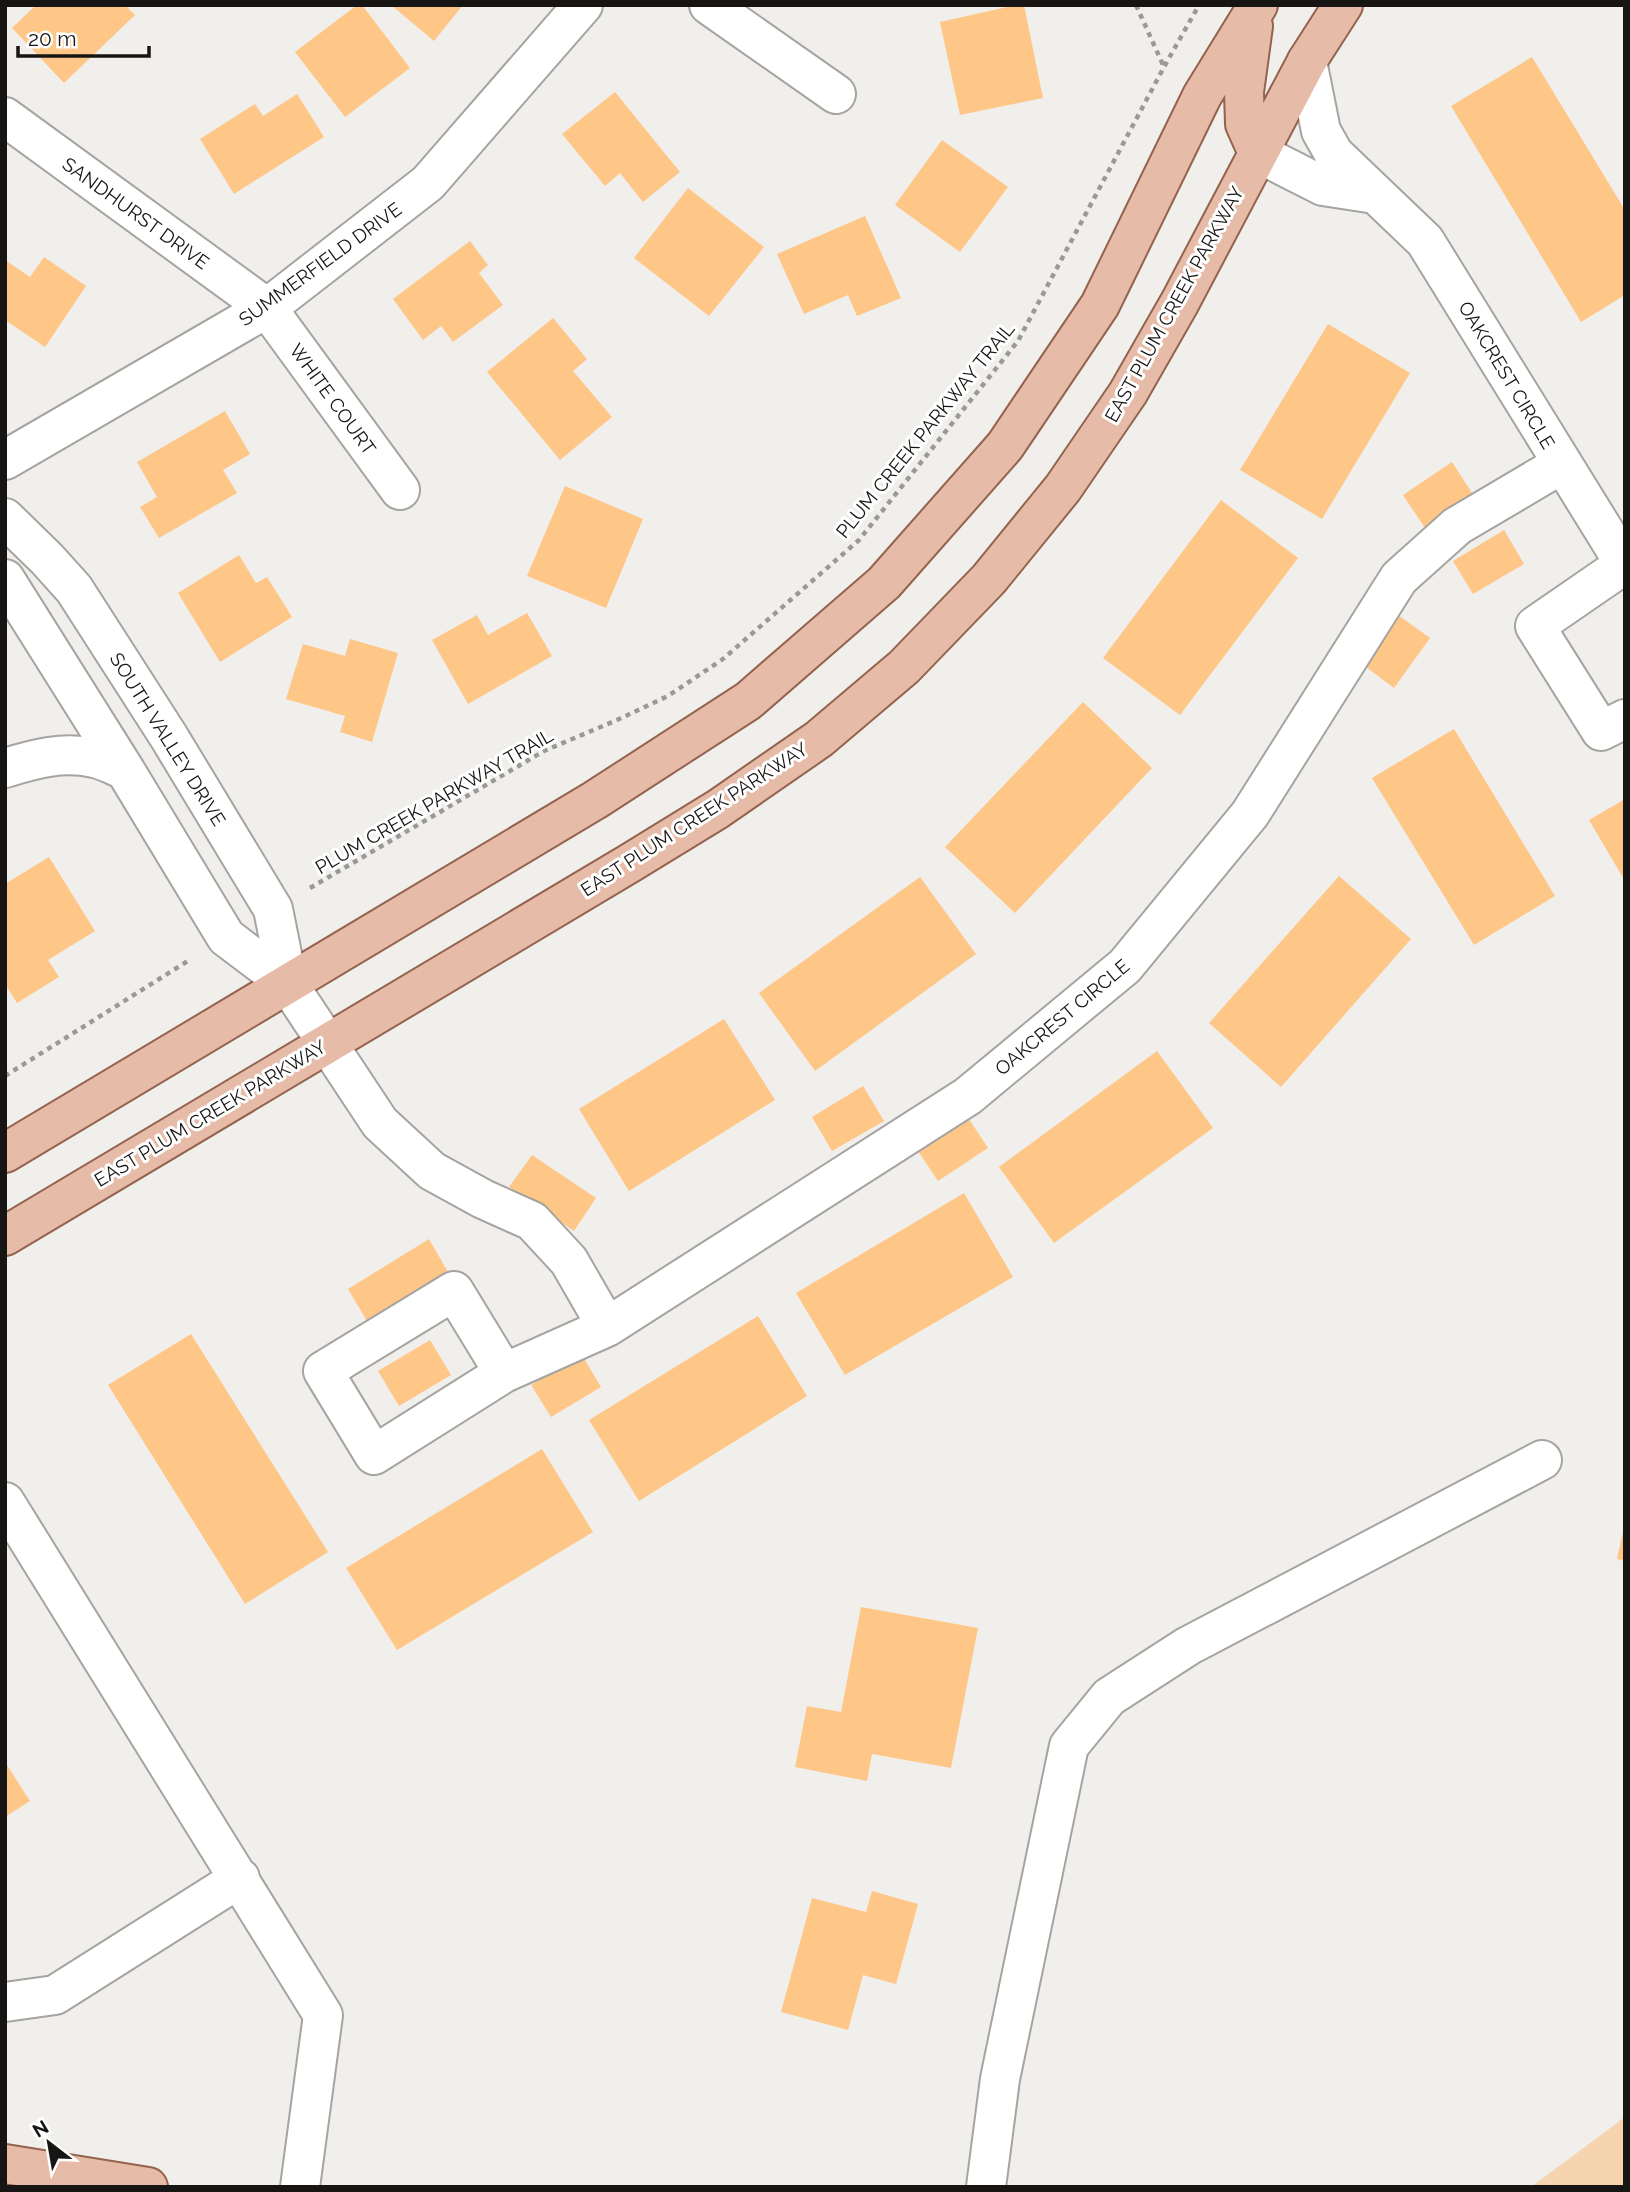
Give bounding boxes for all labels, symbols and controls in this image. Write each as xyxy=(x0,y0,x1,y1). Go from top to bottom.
scale bar xyxy=(18,14,149,58)
text: 20 m xyxy=(28,26,76,51)
street label: SANDHURST DRIVE xyxy=(58,152,214,274)
street label: EAST PLUM CREEK PARKWAY xyxy=(1100,182,1248,426)
street label: SUMMERFIELD DRIVE xyxy=(235,198,405,330)
street label: OAKCREST CIRCLE xyxy=(1454,297,1560,453)
street label: PLUM CREEK PARKWAY TRAIL xyxy=(831,318,1019,542)
street label: WHITE COURT xyxy=(285,339,381,459)
street label: SOUTH VALLEY DRIVE xyxy=(106,648,230,830)
street label: PLUM CREEK PARKWAY TRAIL xyxy=(311,724,557,878)
street label: EAST PLUM CREEK PARKWAY xyxy=(576,737,812,901)
street label: OAKCREST CIRCLE xyxy=(990,954,1134,1080)
street label: EAST PLUM CREEK PARKWAY xyxy=(90,1035,330,1191)
north arrow xyxy=(14,2108,84,2178)
text: N xyxy=(28,2115,52,2142)

